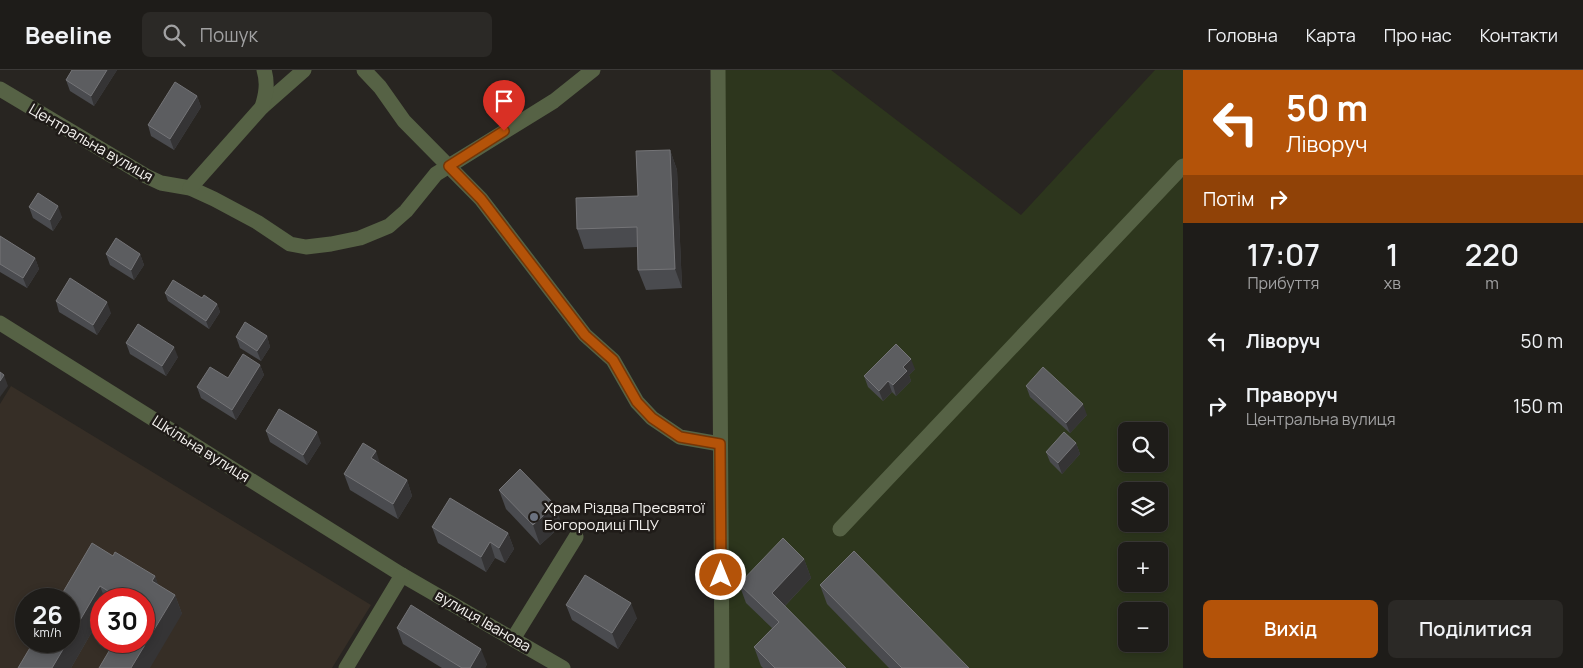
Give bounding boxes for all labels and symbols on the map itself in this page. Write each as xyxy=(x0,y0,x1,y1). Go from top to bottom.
pin xyxy=(483,80,525,131)
street label: Центральна вулиця xyxy=(25,98,157,187)
street label: Шкільна вулиця xyxy=(148,410,254,487)
place label: Храм Різдва Пресвятої Богородиці ПЦУ xyxy=(544,497,705,535)
marker: Храм Різдва Пресвятої Богородиці ПЦУ xyxy=(528,511,540,523)
position arrow xyxy=(694,548,746,600)
street label: вулиця Іванова xyxy=(432,585,535,656)
speed limit sign: 30 xyxy=(90,588,155,653)

